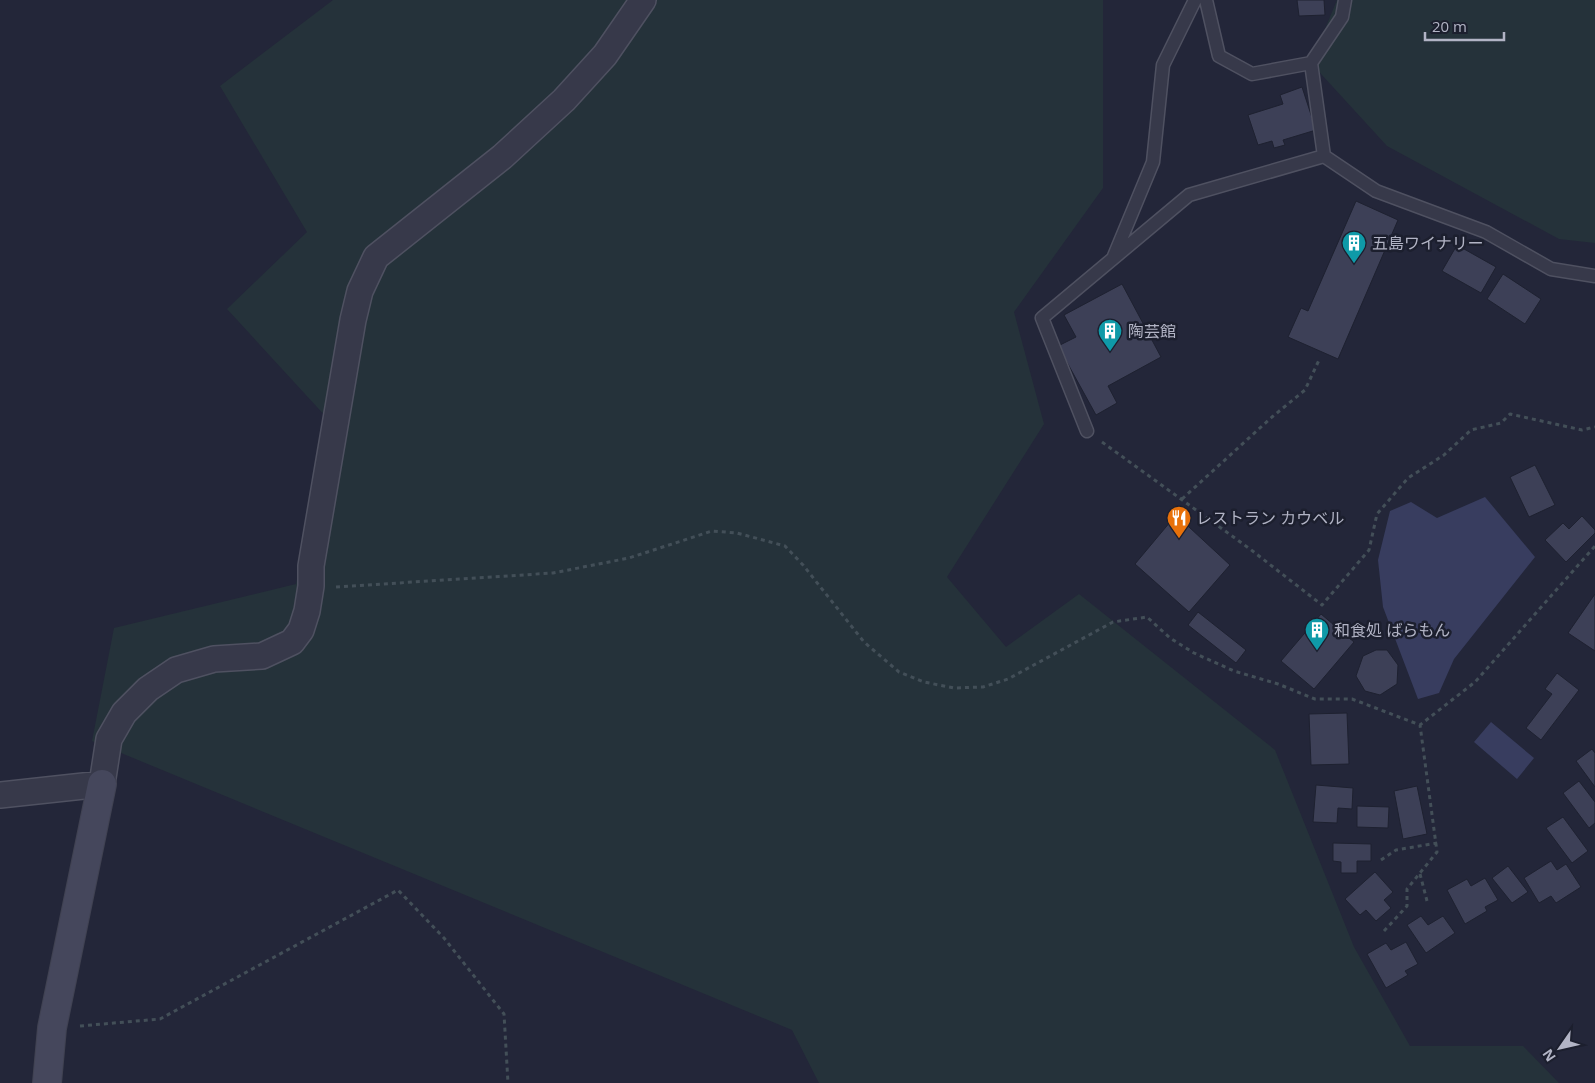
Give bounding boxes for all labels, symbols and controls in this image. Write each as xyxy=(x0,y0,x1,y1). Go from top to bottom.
scale bar xyxy=(1425,10,1504,42)
text: 20 m xyxy=(1432,16,1467,36)
building icon: 五島ワイナリー xyxy=(1341,230,1367,264)
place label: 五島ワイナリー xyxy=(1372,232,1484,254)
building icon: 陶芸館 xyxy=(1097,318,1123,352)
place label: 陶芸館 xyxy=(1128,320,1176,342)
restaurant icon: レストラン カウベル xyxy=(1166,505,1192,539)
place label: レストラン カウベル xyxy=(1196,507,1344,529)
building icon: 和食処 ばらもん xyxy=(1304,617,1330,651)
place label: 和食処 ばらもん xyxy=(1334,619,1450,641)
north arrow xyxy=(1535,1023,1585,1073)
text: N xyxy=(1538,1046,1560,1066)

